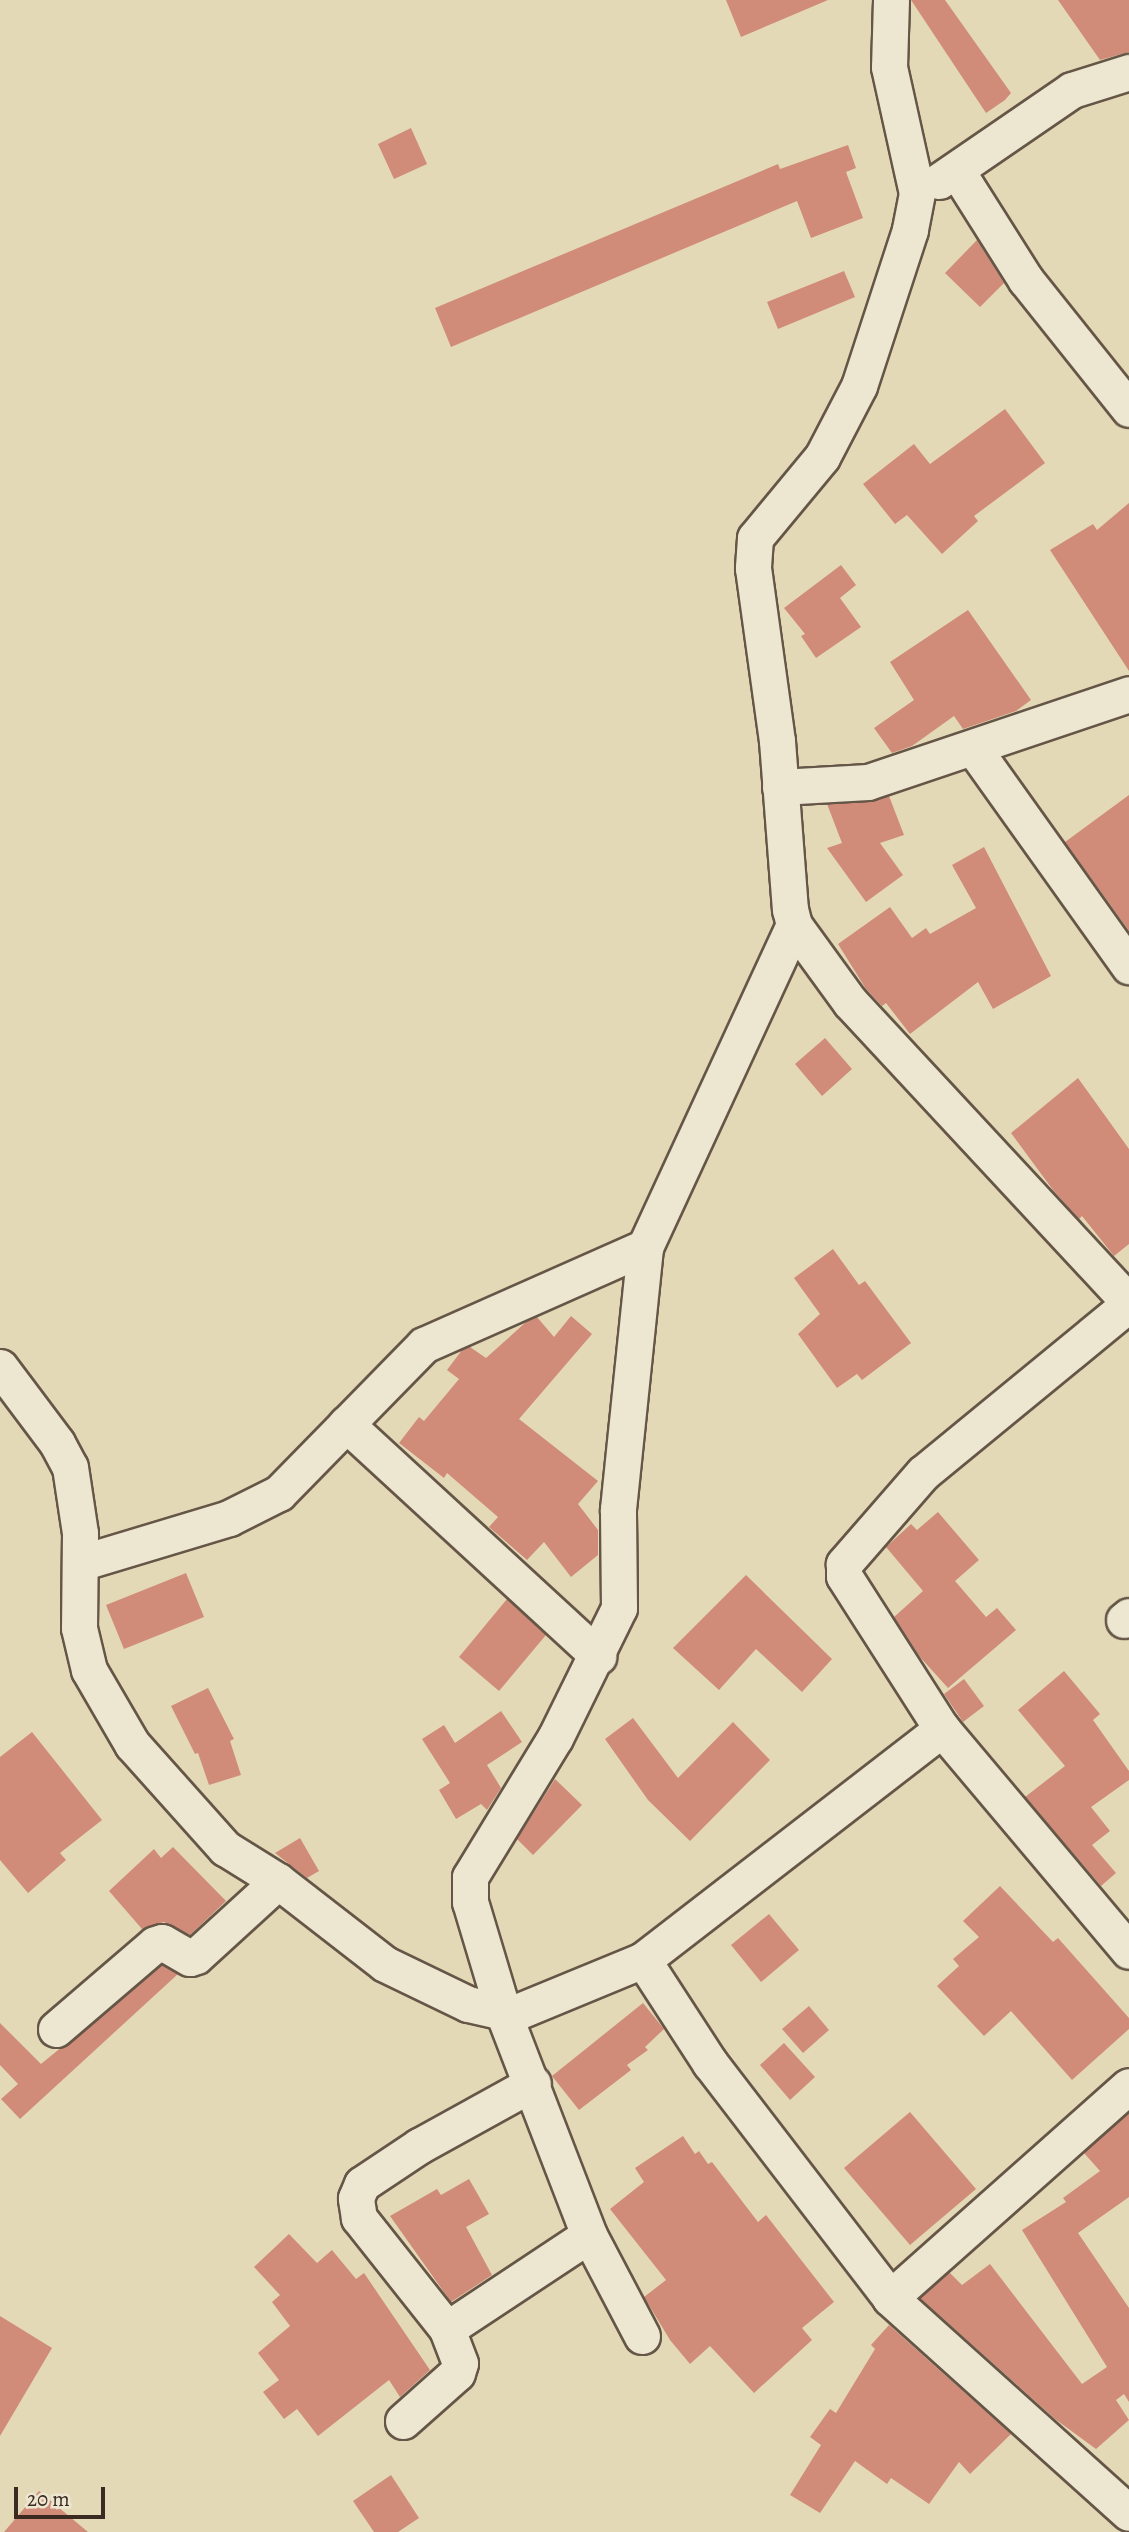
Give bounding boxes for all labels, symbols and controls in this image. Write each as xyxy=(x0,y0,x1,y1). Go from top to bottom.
scale bar xyxy=(18,2472,108,2516)
text: 20 m xyxy=(27,2485,70,2513)

